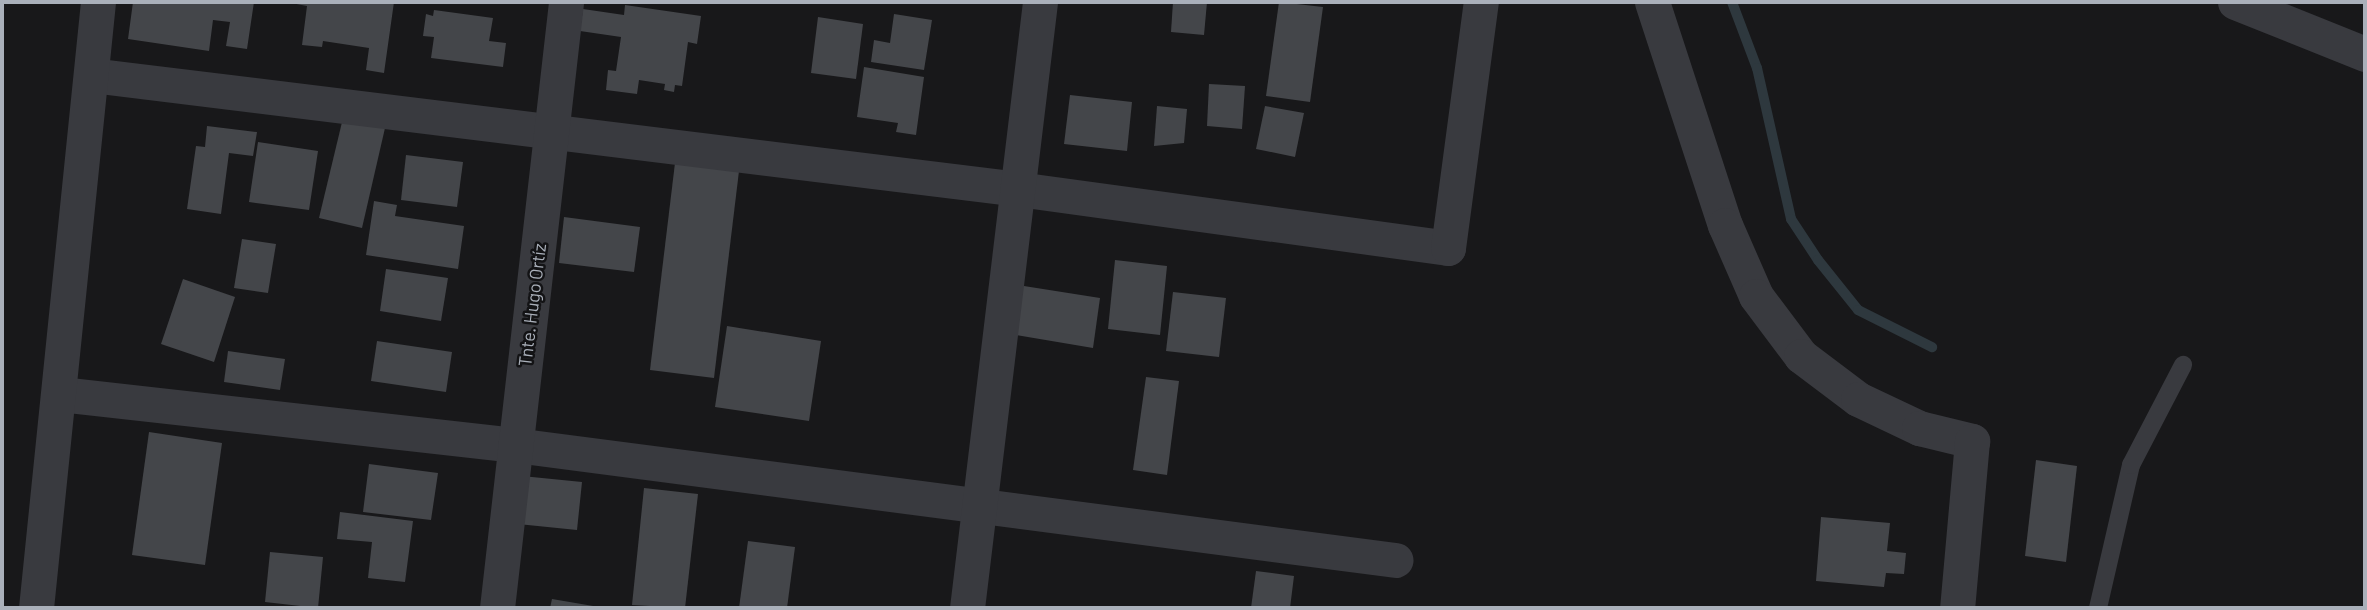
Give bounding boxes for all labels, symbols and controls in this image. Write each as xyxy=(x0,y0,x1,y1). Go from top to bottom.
street label: Tnte. Hugo Ortíz xyxy=(514,242,550,368)

